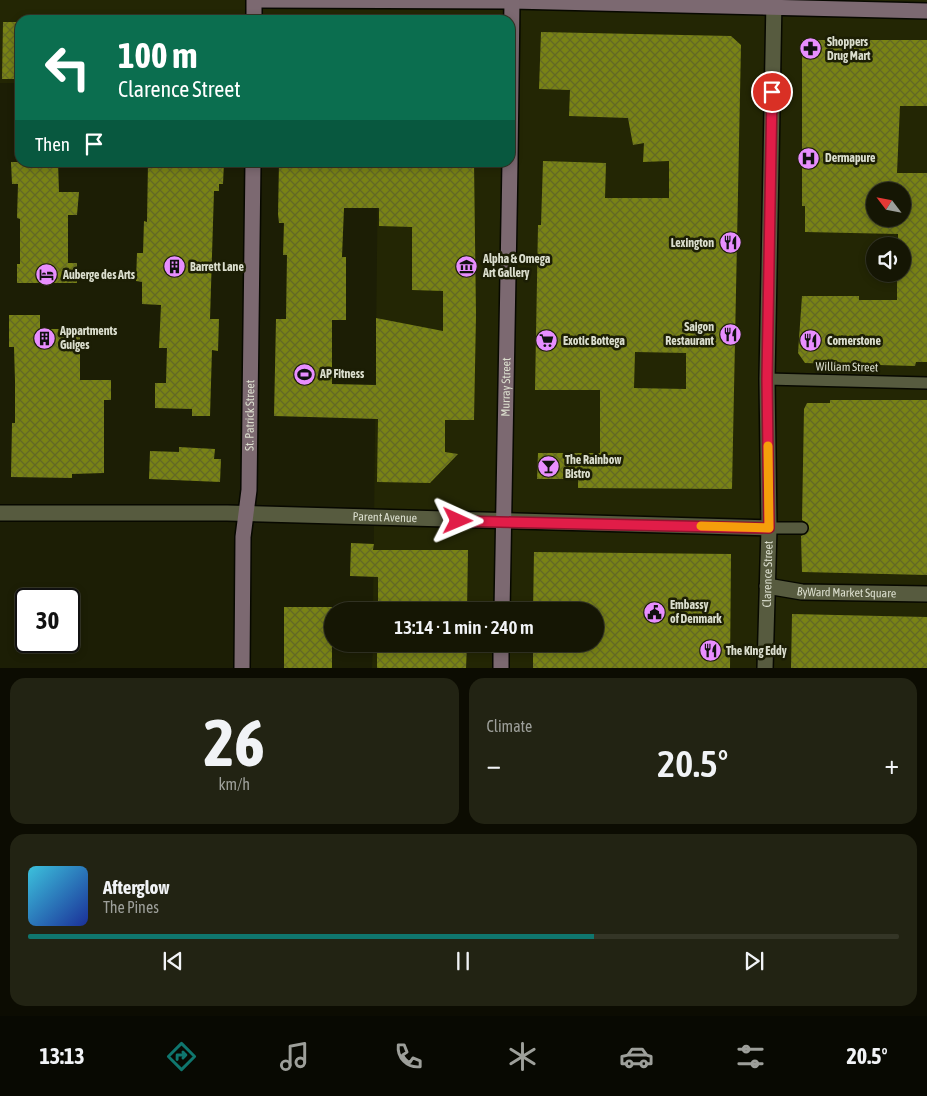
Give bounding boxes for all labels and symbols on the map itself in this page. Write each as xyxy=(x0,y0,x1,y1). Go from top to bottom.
place label: Shoppers Drug Mart xyxy=(827,35,871,63)
pharmacy icon: Shoppers Drug Mart xyxy=(799,37,823,61)
pin xyxy=(751,71,793,113)
hospital icon: Dermapure xyxy=(797,146,821,170)
place label: Dermapure xyxy=(825,151,876,165)
north arrow xyxy=(866,182,911,228)
restaurant icon: Lexington xyxy=(718,231,742,255)
place label: Lexington xyxy=(671,236,714,250)
place label: Alpha & Omega Art Gallery xyxy=(482,252,551,280)
museum icon: Alpha & Omega Art Gallery xyxy=(455,254,479,278)
building icon: Barrett Lane xyxy=(162,255,186,279)
place label: Barrett Lane xyxy=(190,260,244,274)
hotel icon: Auberge des Arts xyxy=(35,263,59,287)
place label: Auberge des Arts xyxy=(62,268,136,282)
place label: Saigon Restaurant xyxy=(665,320,715,348)
restaurant icon: Saigon Restaurant xyxy=(718,322,742,346)
place label: Appartments Guiges xyxy=(59,324,118,352)
building icon: Appartments Guiges xyxy=(32,326,56,350)
supermarket icon: Exotic Bottega xyxy=(535,329,559,353)
restaurant icon: Cornerstone xyxy=(799,329,823,353)
place label: Exotic Bottega xyxy=(563,334,625,348)
place label: Cornerstone xyxy=(827,334,881,348)
street label: Murray Street xyxy=(498,357,514,417)
street label: William Street xyxy=(815,359,879,375)
sports icon: AP Fitness xyxy=(292,362,316,386)
place label: AP Fitness xyxy=(319,367,365,381)
street label: St. Patrick Street xyxy=(242,379,257,451)
place label: The Rainbow Bistro xyxy=(565,453,622,481)
bar icon: The Rainbow Bistro xyxy=(537,455,561,479)
position arrow xyxy=(431,494,483,546)
street label: Parent Avenue xyxy=(353,509,417,525)
street label: Clarence Street xyxy=(760,540,776,608)
street label: ByWard Market Square xyxy=(796,584,896,601)
speed limit sign: 30 xyxy=(15,588,80,653)
place label: Embassy of Denmark xyxy=(670,598,722,626)
public building icon: Embassy of Denmark xyxy=(642,600,666,624)
restaurant icon: The King Eddy xyxy=(698,639,722,663)
place label: The King Eddy xyxy=(726,644,787,658)

